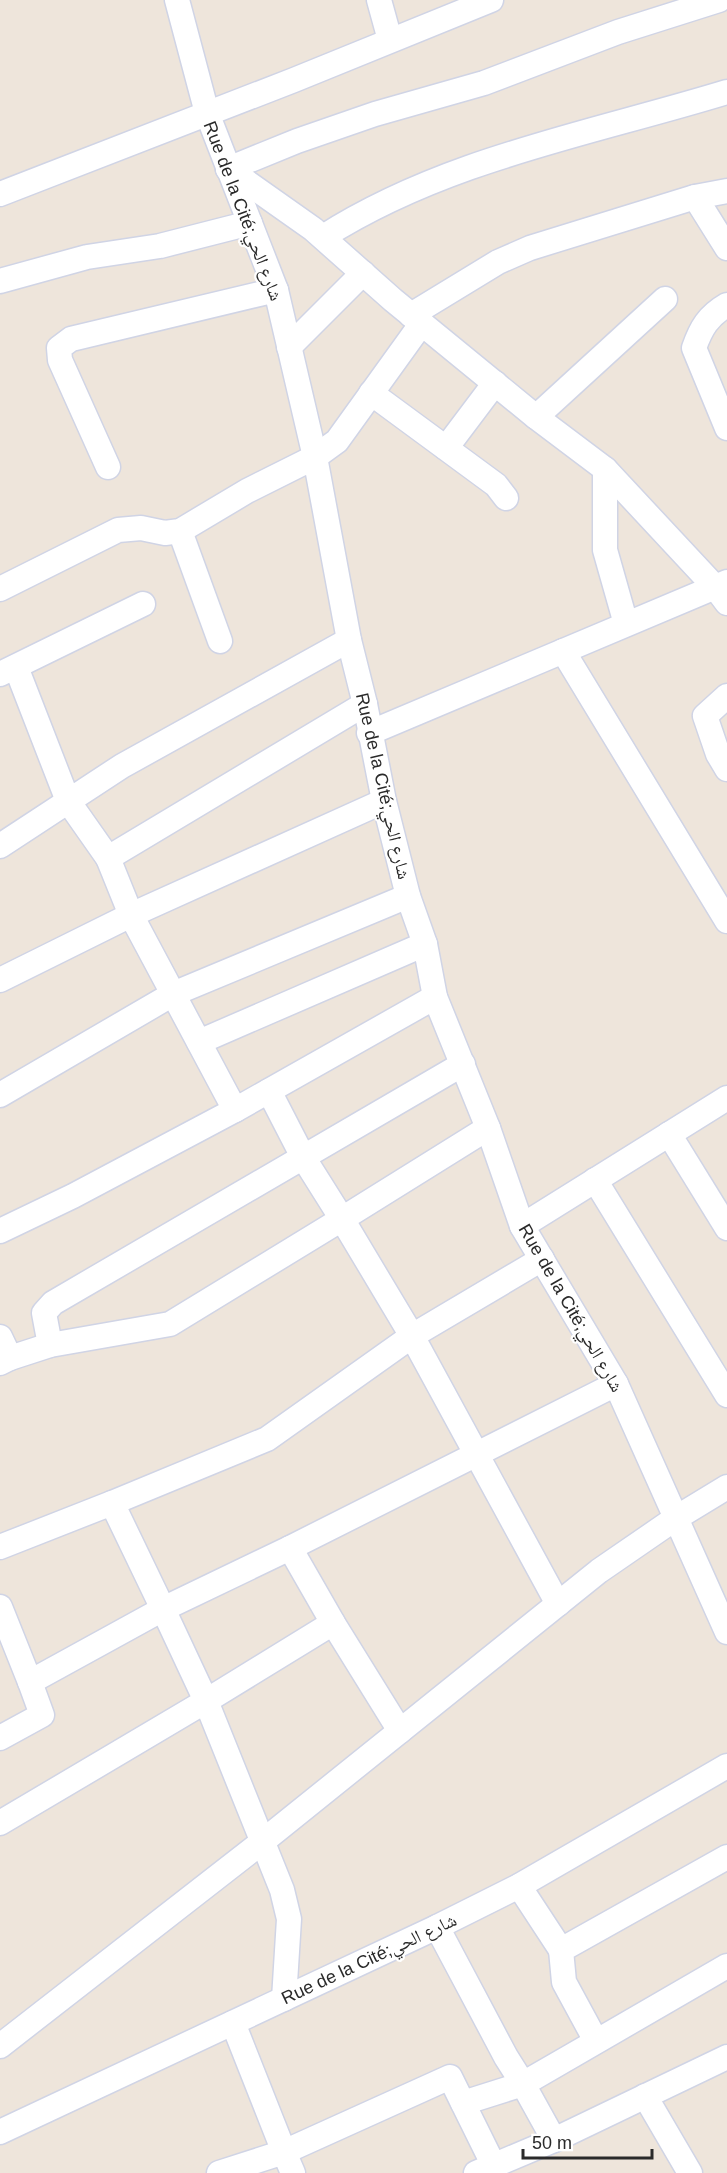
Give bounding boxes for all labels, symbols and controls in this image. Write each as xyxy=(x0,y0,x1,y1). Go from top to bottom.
street label: Rue de la Cité;شارع الحي xyxy=(195,118,287,305)
street label: Rue de la Cité;شارع الحي xyxy=(347,691,414,882)
street label: Rue de la Cité;شارع الحي xyxy=(511,1220,627,1398)
street label: Rue de la Cité;شارع الحي xyxy=(278,1910,462,2013)
scale bar xyxy=(523,2122,652,2160)
text: 50 m xyxy=(532,2133,572,2153)

